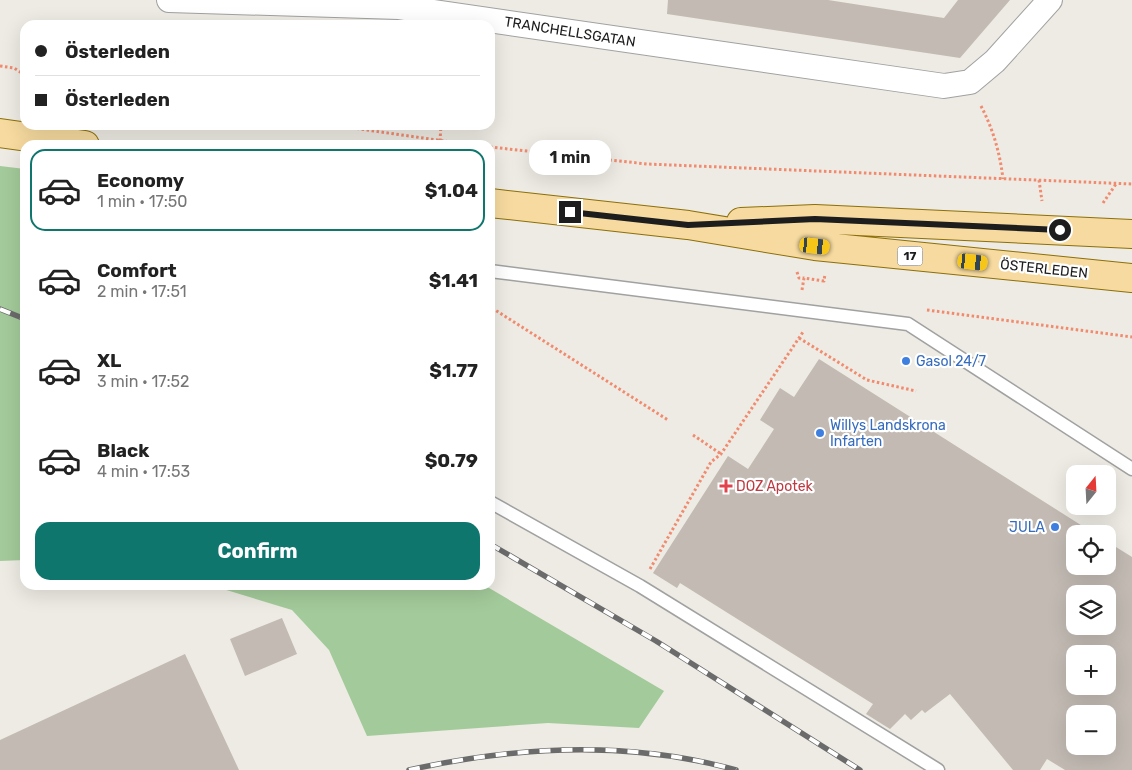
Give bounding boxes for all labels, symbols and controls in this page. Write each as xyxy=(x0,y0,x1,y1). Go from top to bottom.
street label: TRANCHELLSGATAN xyxy=(503,13,637,51)
text: Österleden xyxy=(65,40,170,63)
text: Österleden xyxy=(65,88,170,111)
callout: 1 min xyxy=(529,140,611,174)
text: 1 min xyxy=(550,148,590,167)
icon: car xyxy=(37,168,82,213)
text: Economy xyxy=(97,169,184,192)
text: $1.04 xyxy=(425,179,478,202)
text: 1 min · 17:50 xyxy=(97,192,188,211)
route end xyxy=(559,201,581,223)
route start xyxy=(1049,219,1071,241)
car xyxy=(799,237,830,255)
road number: 17 xyxy=(898,247,922,266)
car xyxy=(957,253,988,271)
street label: ÖSTERLEDEN xyxy=(999,256,1089,282)
icon: car xyxy=(37,258,82,303)
text: Comfort xyxy=(97,259,177,282)
text: $1.41 xyxy=(429,269,478,292)
text: 2 min · 17:51 xyxy=(97,282,186,301)
icon: car xyxy=(37,348,82,393)
text: XL xyxy=(97,349,121,372)
place label: Gasol 24/7 xyxy=(916,353,986,370)
marker: Gasol 24/7 xyxy=(900,355,912,367)
text: $1.77 xyxy=(429,359,478,382)
text: 3 min · 17:52 xyxy=(97,372,190,391)
place label: Willys Landskrona Infarten xyxy=(830,417,946,450)
marker: Willys Landskrona Infarten xyxy=(814,427,826,439)
icon: car xyxy=(37,438,82,483)
text: Black xyxy=(97,439,149,462)
text: $0.79 xyxy=(425,449,478,472)
text: 4 min · 17:53 xyxy=(97,462,190,481)
north arrow xyxy=(1066,465,1116,515)
map controls xyxy=(1066,465,1116,755)
place label: DOZ Apotek xyxy=(736,478,813,495)
marker: DOZ Apotek xyxy=(720,480,732,492)
place label: JULA xyxy=(1009,519,1046,536)
marker: JULA xyxy=(1049,521,1061,533)
button: Confirm xyxy=(35,522,480,580)
button: locate xyxy=(1066,525,1116,575)
button: layers xyxy=(1066,585,1116,635)
button: + xyxy=(1066,645,1116,695)
button: − xyxy=(1066,705,1116,755)

